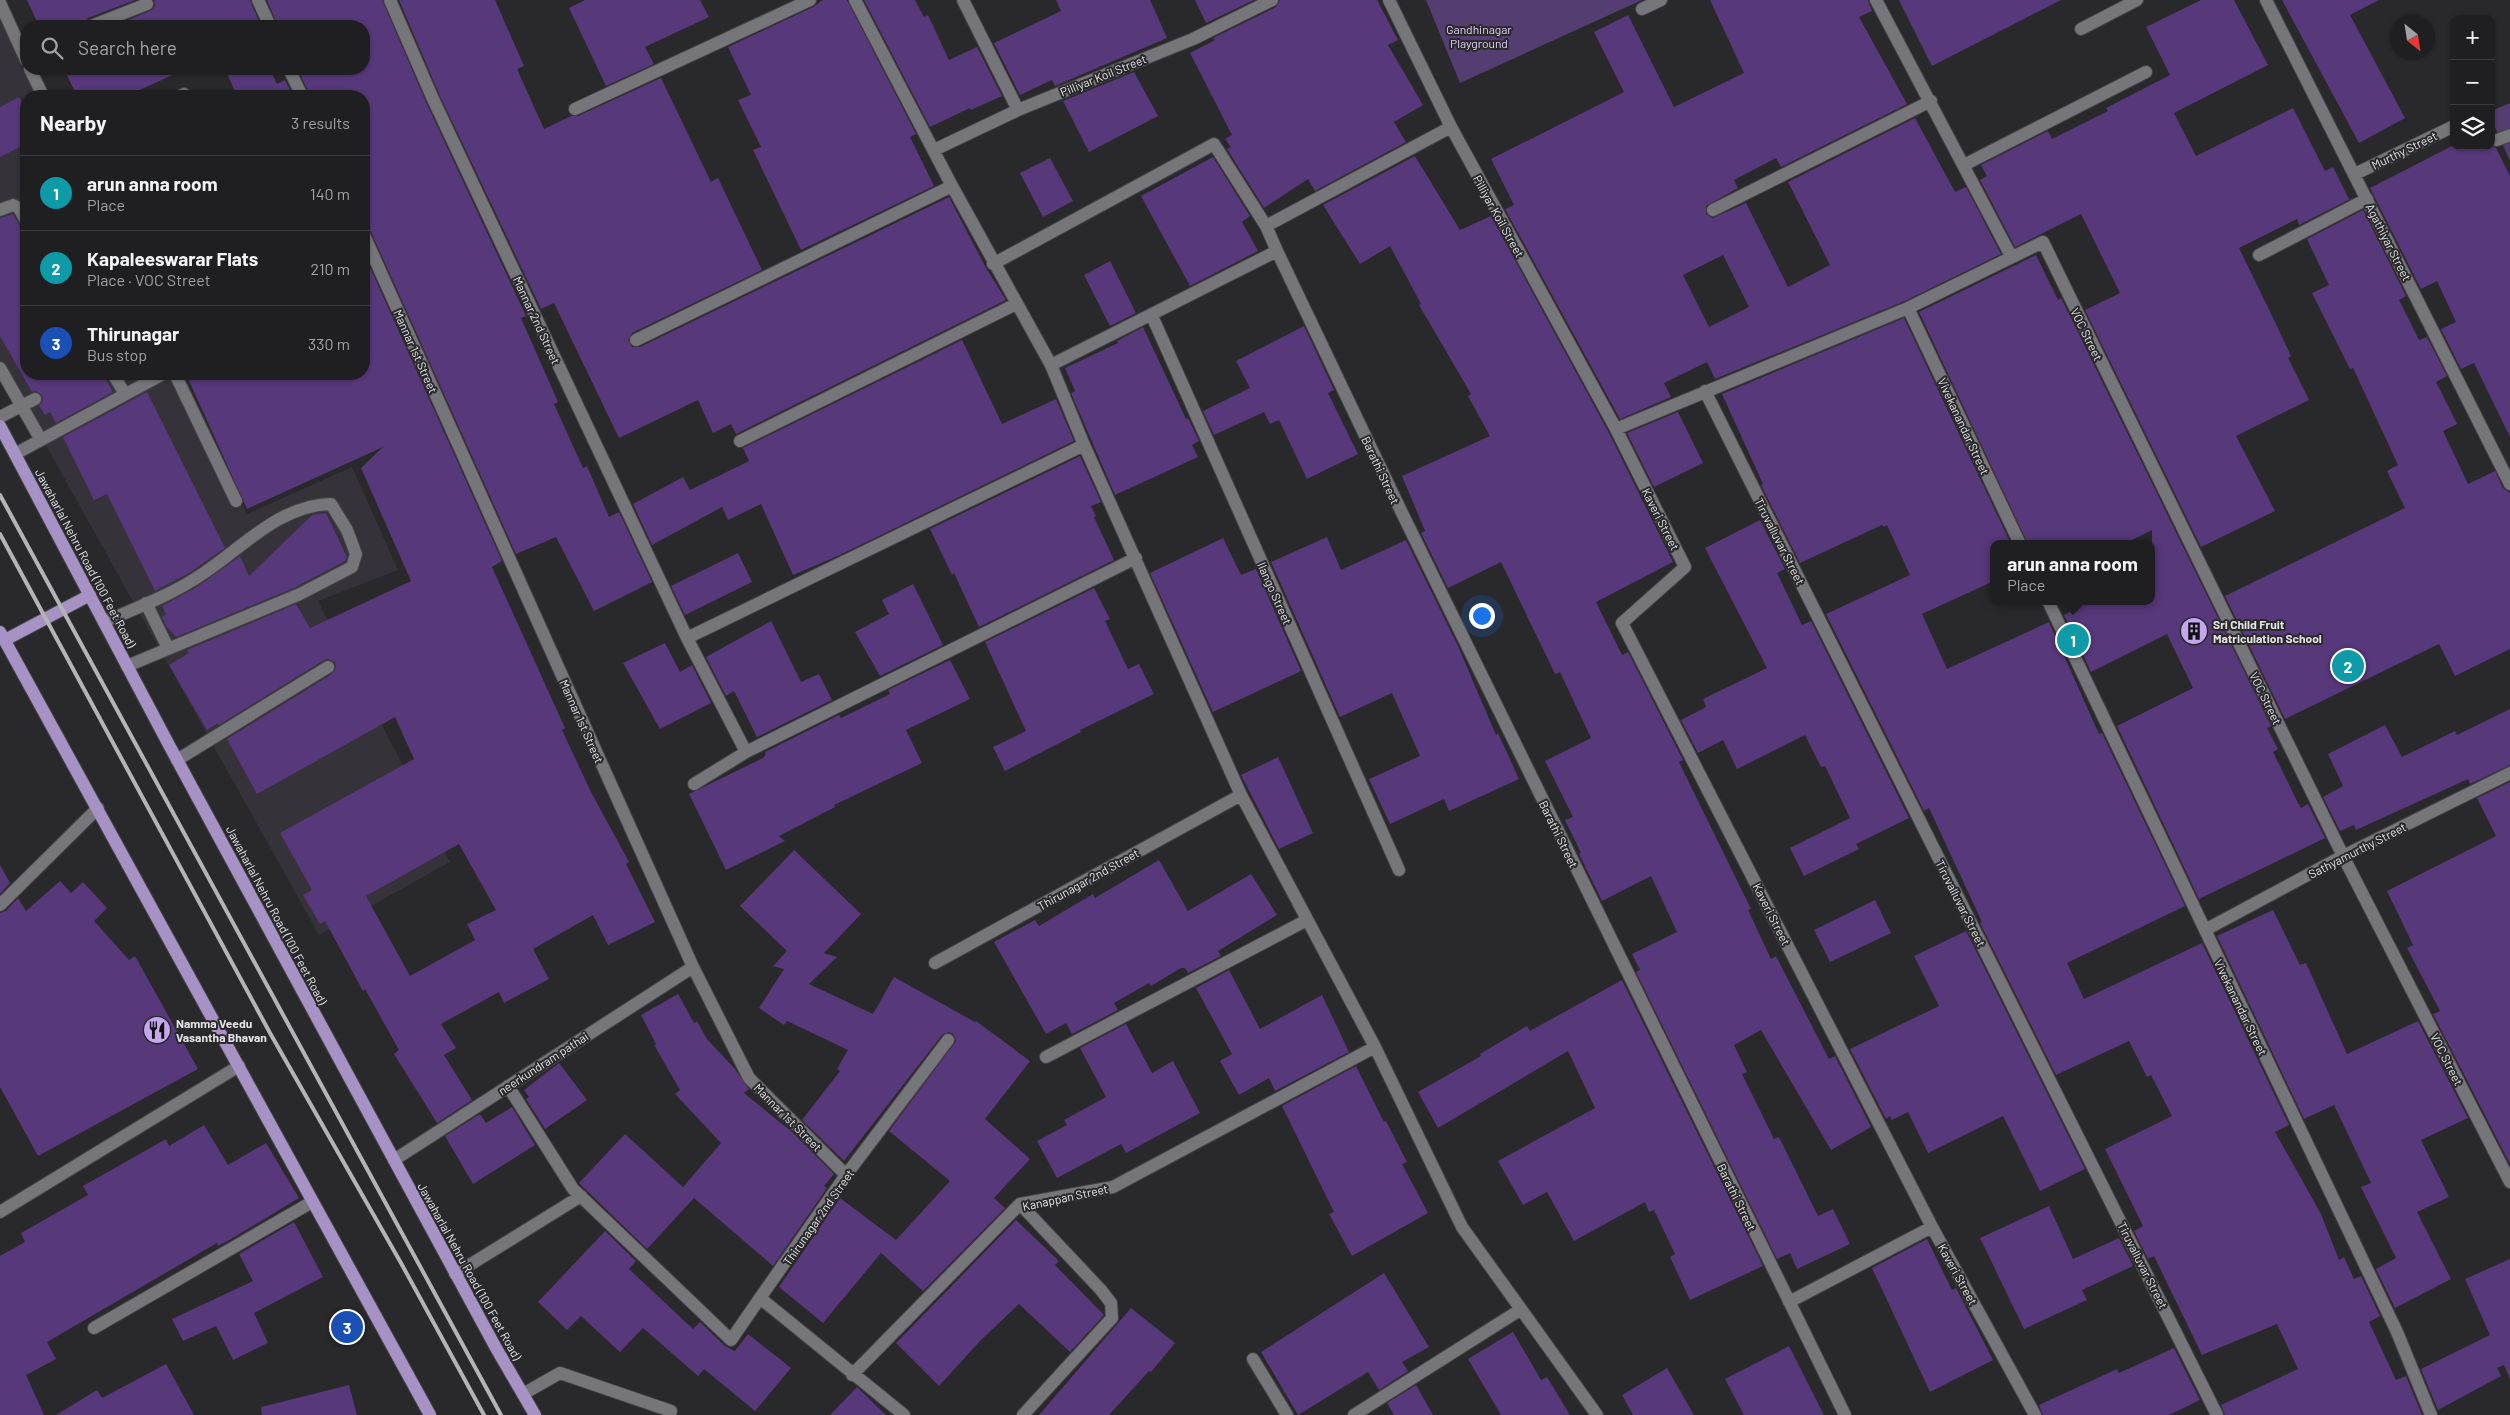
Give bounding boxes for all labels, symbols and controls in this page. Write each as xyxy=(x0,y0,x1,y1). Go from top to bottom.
north arrow xyxy=(2390,15,2435,60)
map controls xyxy=(2450,15,2495,150)
button: + xyxy=(2450,15,2495,60)
search box xyxy=(20,20,370,75)
park label: Gandhinagar Playground xyxy=(1446,22,1512,50)
icon: search xyxy=(38,34,66,62)
text: Search here xyxy=(78,36,177,59)
street label: Pilliyar Koil Street xyxy=(1058,51,1148,99)
button: − xyxy=(2450,60,2495,105)
button: layers xyxy=(2450,105,2495,150)
text: Nearby xyxy=(40,110,106,135)
text: 3 results xyxy=(291,113,350,132)
street label: Murthy Street xyxy=(2369,128,2439,172)
text: arun anna room xyxy=(87,172,218,195)
street label: Pilliyar Koil Street xyxy=(1471,172,1527,260)
text: 1 xyxy=(53,184,59,203)
text: 140 m xyxy=(310,184,350,203)
text: Place xyxy=(87,195,125,214)
street label: Agathiyar Street xyxy=(2364,201,2414,283)
text: Kapaleeswarar Flats xyxy=(87,247,258,270)
text: 2 xyxy=(52,259,60,278)
text: 210 m xyxy=(311,259,350,278)
text: Place · VOC Street xyxy=(87,270,211,289)
street label: Mannar 2nd Street xyxy=(511,274,563,366)
street label: VOC Street xyxy=(2068,305,2106,363)
street label: Mannar 1st Street xyxy=(391,307,441,395)
text: Thirunagar xyxy=(87,322,179,345)
text: 3 xyxy=(52,334,60,353)
text: 330 m xyxy=(308,334,350,353)
text: Bus stop xyxy=(87,345,147,364)
street label: Vivekanandar Street xyxy=(1935,375,1993,477)
street label: Barathi Street xyxy=(1359,434,1403,506)
street label: Jawaharlal Nehru Road (100 Feet Road) xyxy=(33,466,140,651)
street label: Kaveri Street xyxy=(1639,486,1683,552)
street label: Tiruvalluvar Street xyxy=(1752,495,1808,587)
popup xyxy=(1990,540,2155,605)
text: arun anna room xyxy=(2007,552,2138,575)
street label: Ilango Street xyxy=(1255,560,1295,626)
text: Place xyxy=(2007,575,2045,594)
your location xyxy=(1469,603,1495,629)
building icon: Sri Child Fruit Matriculation School xyxy=(2179,616,2209,646)
place label: Sri Child Fruit Matriculation School xyxy=(2213,617,2322,645)
pin: 1 xyxy=(2057,621,2089,659)
pin: 2 xyxy=(2332,647,2364,685)
street label: VOC Street xyxy=(2247,669,2285,727)
street label: Mannar 1st Street xyxy=(557,677,607,765)
street label: Barathi Street xyxy=(1537,798,1581,870)
street label: Sathyamurthy Street xyxy=(2306,819,2408,881)
street label: Jawaharlal Nehru Road (100 Feet Road) xyxy=(224,823,331,1008)
street label: Thirunagar 2nd Street xyxy=(1035,845,1141,913)
street label: Tiruvalluvar Street xyxy=(1933,857,1989,949)
street label: Kaveri Street xyxy=(1750,881,1794,947)
street label: Vivekanandar Street xyxy=(2212,957,2270,1057)
restaurant icon: Namma Veedu Vasantha Bhavan xyxy=(142,1015,172,1045)
place label: Namma Veedu Vasantha Bhavan xyxy=(176,1016,267,1044)
street label: neerkundram pathai xyxy=(495,1029,591,1097)
street label: VOC Street xyxy=(2428,1031,2466,1087)
street label: Mannar 1st Street xyxy=(751,1080,825,1154)
street label: Barathi Street xyxy=(1715,1161,1759,1233)
street label: Thirunagar 2nd Street xyxy=(780,1166,856,1268)
street label: Jawaharlal Nehru Road (100 Feet Road) xyxy=(415,1180,525,1363)
street label: Kanappan Street xyxy=(1021,1181,1109,1213)
street label: Tiruvalluvar Street xyxy=(2115,1219,2171,1311)
street label: Kaveri Street xyxy=(1935,1241,1981,1307)
pin: 3 xyxy=(331,1308,363,1346)

